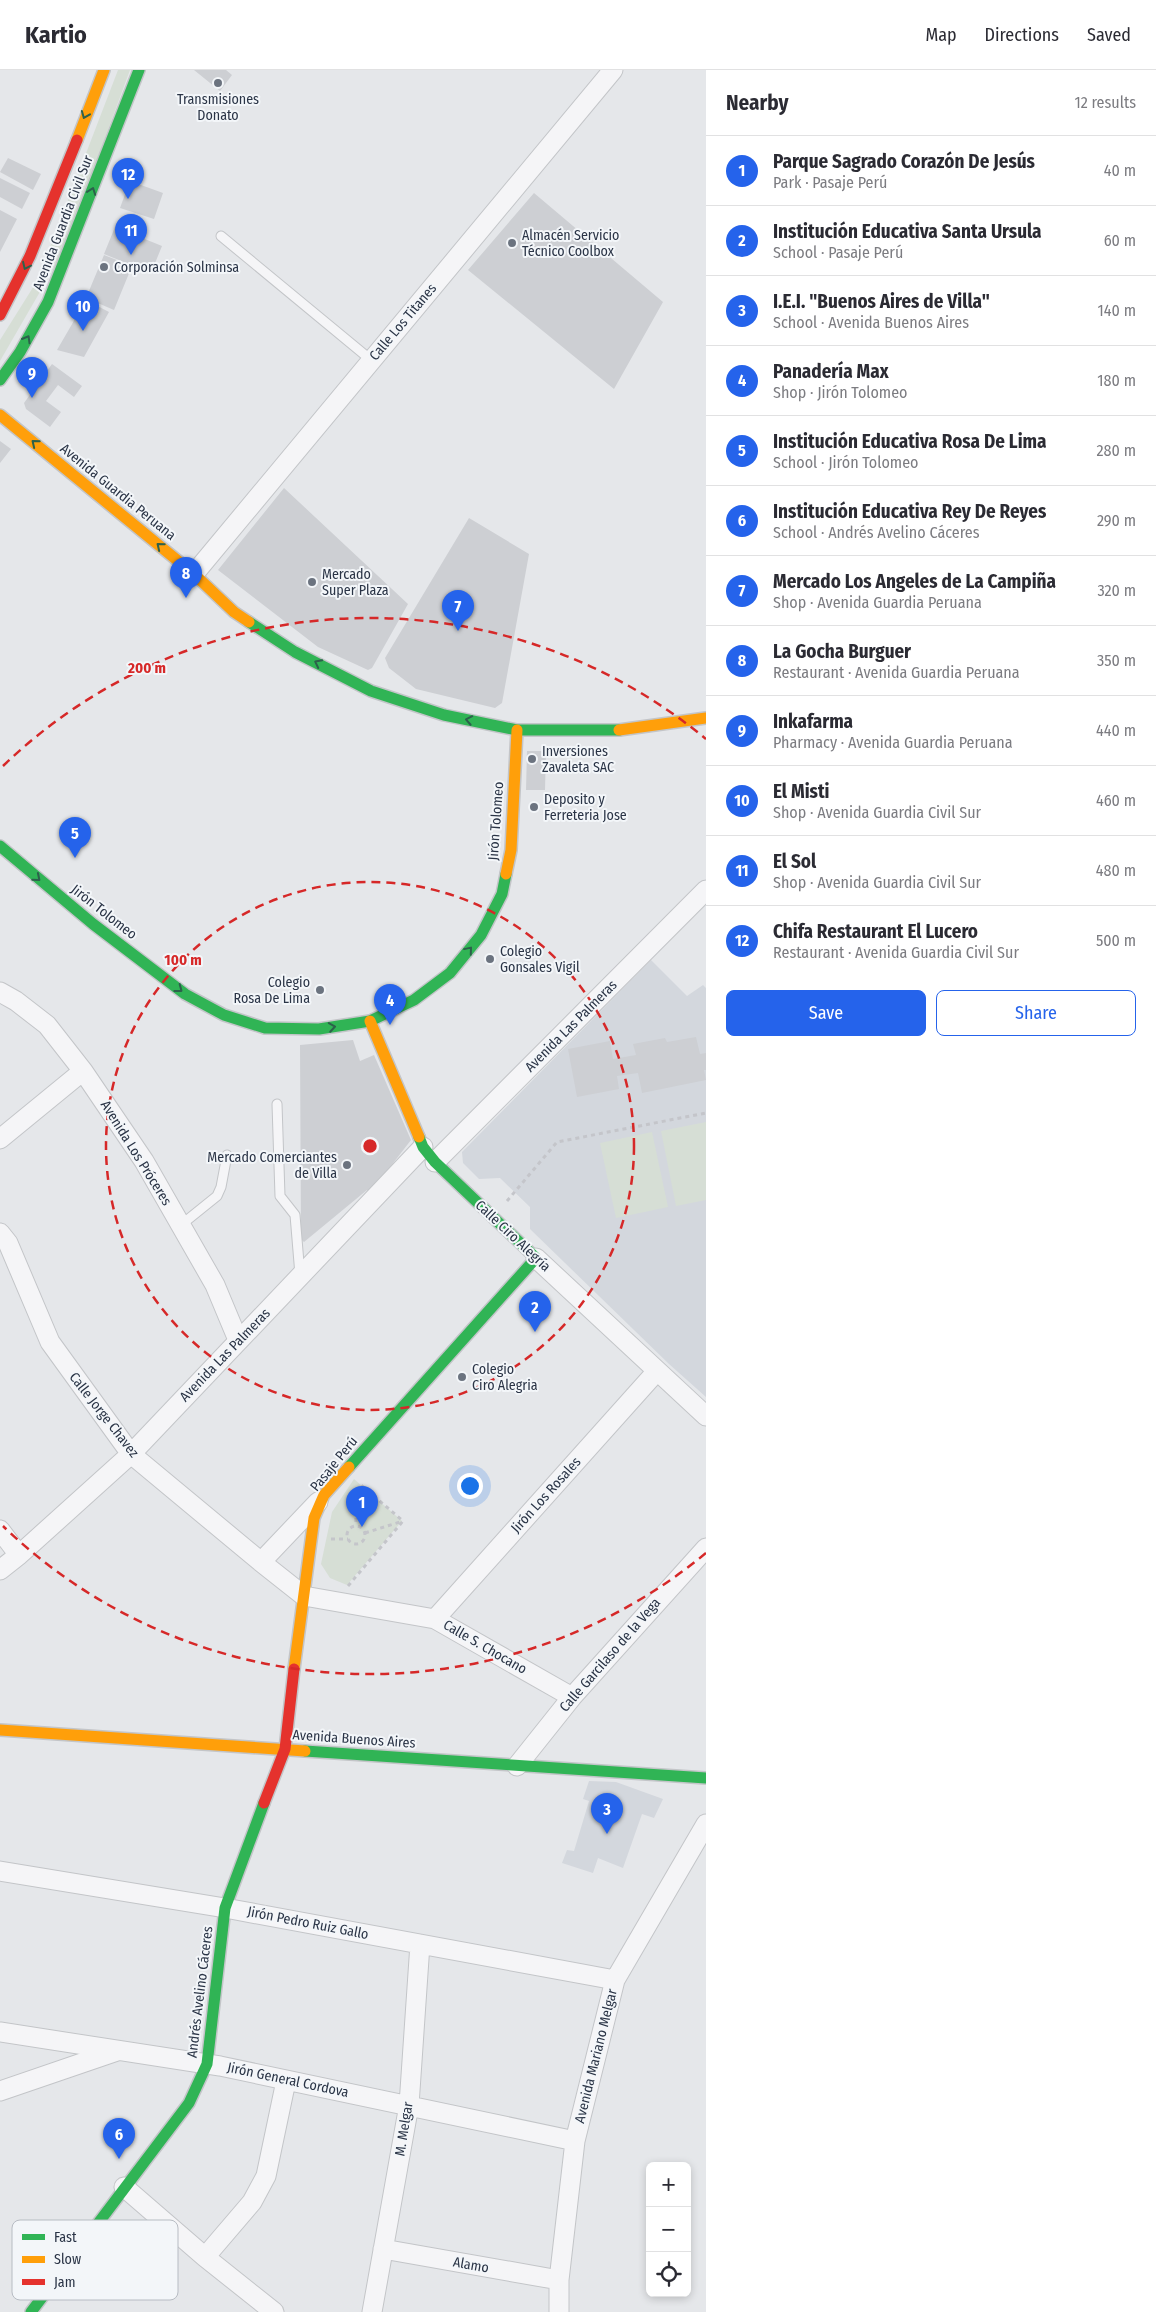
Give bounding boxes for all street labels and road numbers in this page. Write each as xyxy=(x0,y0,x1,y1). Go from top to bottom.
street label: Avenida Guardia Civil Sur xyxy=(29,153,97,293)
street label: Calle Los Titanes xyxy=(366,280,440,364)
street label: Avenida Guardia Peruana xyxy=(57,440,179,544)
street label: Jirón Tolomeo xyxy=(485,781,507,861)
street label: Jirón Tolomeo xyxy=(68,881,140,943)
street label: Avenida Las Palmeras xyxy=(521,976,621,1076)
street label: Avenida Los Próceres xyxy=(97,1097,175,1209)
street label: Calle Ciro Alegría xyxy=(472,1197,554,1275)
street label: Avenida Las Palmeras xyxy=(176,1305,274,1405)
street label: Calle Jorge Chavez xyxy=(66,1369,143,1461)
street label: Pasaje Perú xyxy=(307,1433,361,1495)
street label: Jirón Los Rosales xyxy=(507,1454,585,1536)
street label: Calle Garcilaso de la Vega xyxy=(556,1594,664,1715)
street label: Calle S. Chocano xyxy=(440,1616,530,1678)
street label: Avenida Buenos Aires xyxy=(292,1726,416,1752)
street label: Jirón Pedro Ruiz Gallo xyxy=(246,1903,370,1943)
street label: Andrés Avelino Cáceres xyxy=(183,1925,217,2059)
street label: Avenida Mariano Melgar xyxy=(571,1987,621,2125)
street label: Jirón General Cordova xyxy=(226,2059,350,2101)
street label: M. Melgar xyxy=(391,2100,417,2157)
street label: Alamo xyxy=(452,2254,490,2276)

